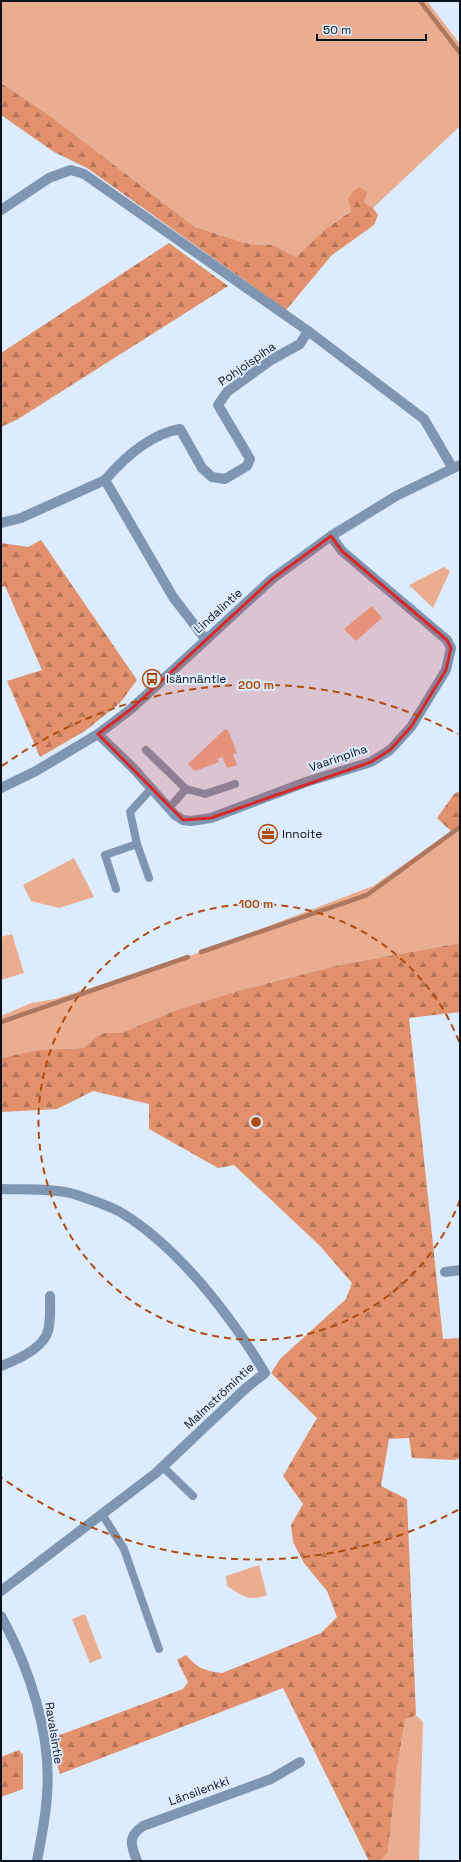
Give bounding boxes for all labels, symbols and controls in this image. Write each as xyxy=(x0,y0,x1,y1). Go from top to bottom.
scale bar xyxy=(317,16,426,42)
text: 50 m xyxy=(323,22,351,38)
street label: Pohjoispiha xyxy=(215,338,279,390)
street label: Lindalintie xyxy=(190,585,246,637)
bus stop icon: Isännäntie xyxy=(141,668,163,690)
place label: Isännäntie xyxy=(166,671,226,687)
text: 200 m xyxy=(238,677,274,693)
street label: Vaarinpiha xyxy=(307,741,369,775)
office icon: Innoite xyxy=(257,823,279,845)
place label: Innoite xyxy=(282,826,322,842)
text: 100 m xyxy=(239,896,273,912)
centre of rings xyxy=(249,1115,263,1129)
street label: Malmströmintie xyxy=(181,1359,257,1433)
street label: Ravalsintie xyxy=(41,1701,67,1765)
street label: Länsilenkki xyxy=(167,1773,232,1809)

